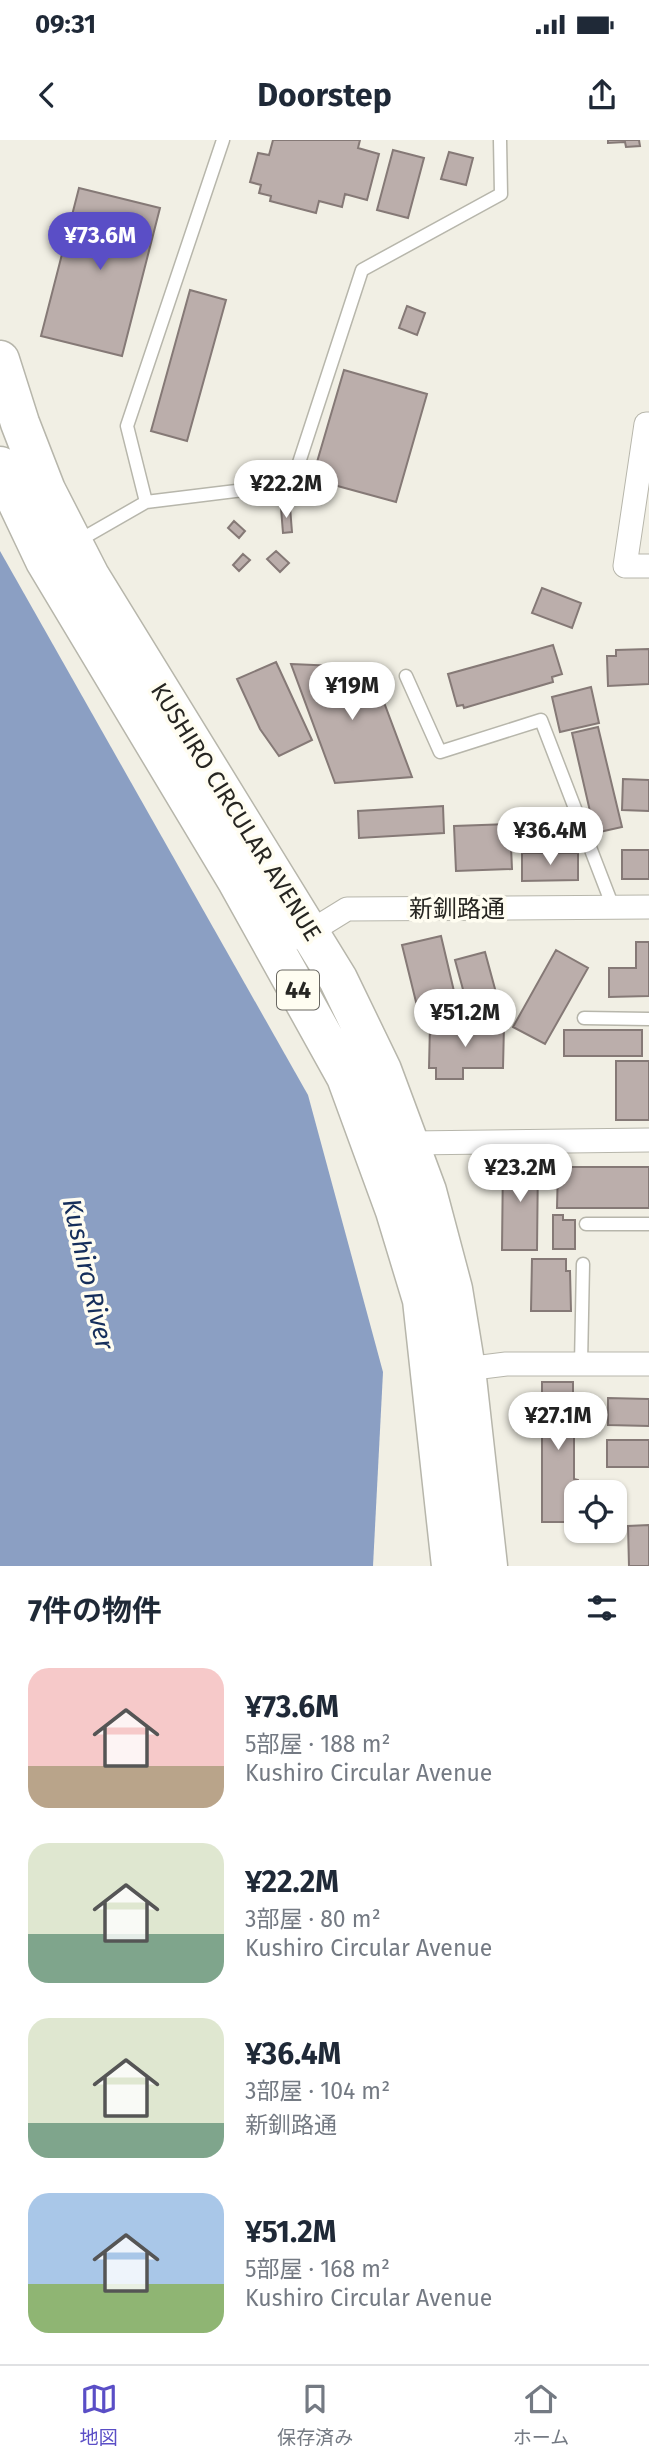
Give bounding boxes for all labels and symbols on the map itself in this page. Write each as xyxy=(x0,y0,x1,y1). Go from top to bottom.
pin: ¥73.6M xyxy=(43,212,157,272)
pin: ¥22.2M xyxy=(229,460,343,520)
pin: ¥19M xyxy=(311,662,393,722)
street label: KUSHIRO CIRCULAR AVENUE xyxy=(145,678,327,946)
pin: ¥36.4M xyxy=(493,808,607,867)
street label: 新釧路通 xyxy=(409,895,505,923)
road number: 44 xyxy=(277,970,319,1010)
pin: ¥51.2M xyxy=(408,990,522,1049)
pin: ¥23.2M xyxy=(463,1144,577,1204)
water label: Kushiro River xyxy=(56,1196,121,1354)
pin: ¥27.1M xyxy=(501,1392,615,1452)

